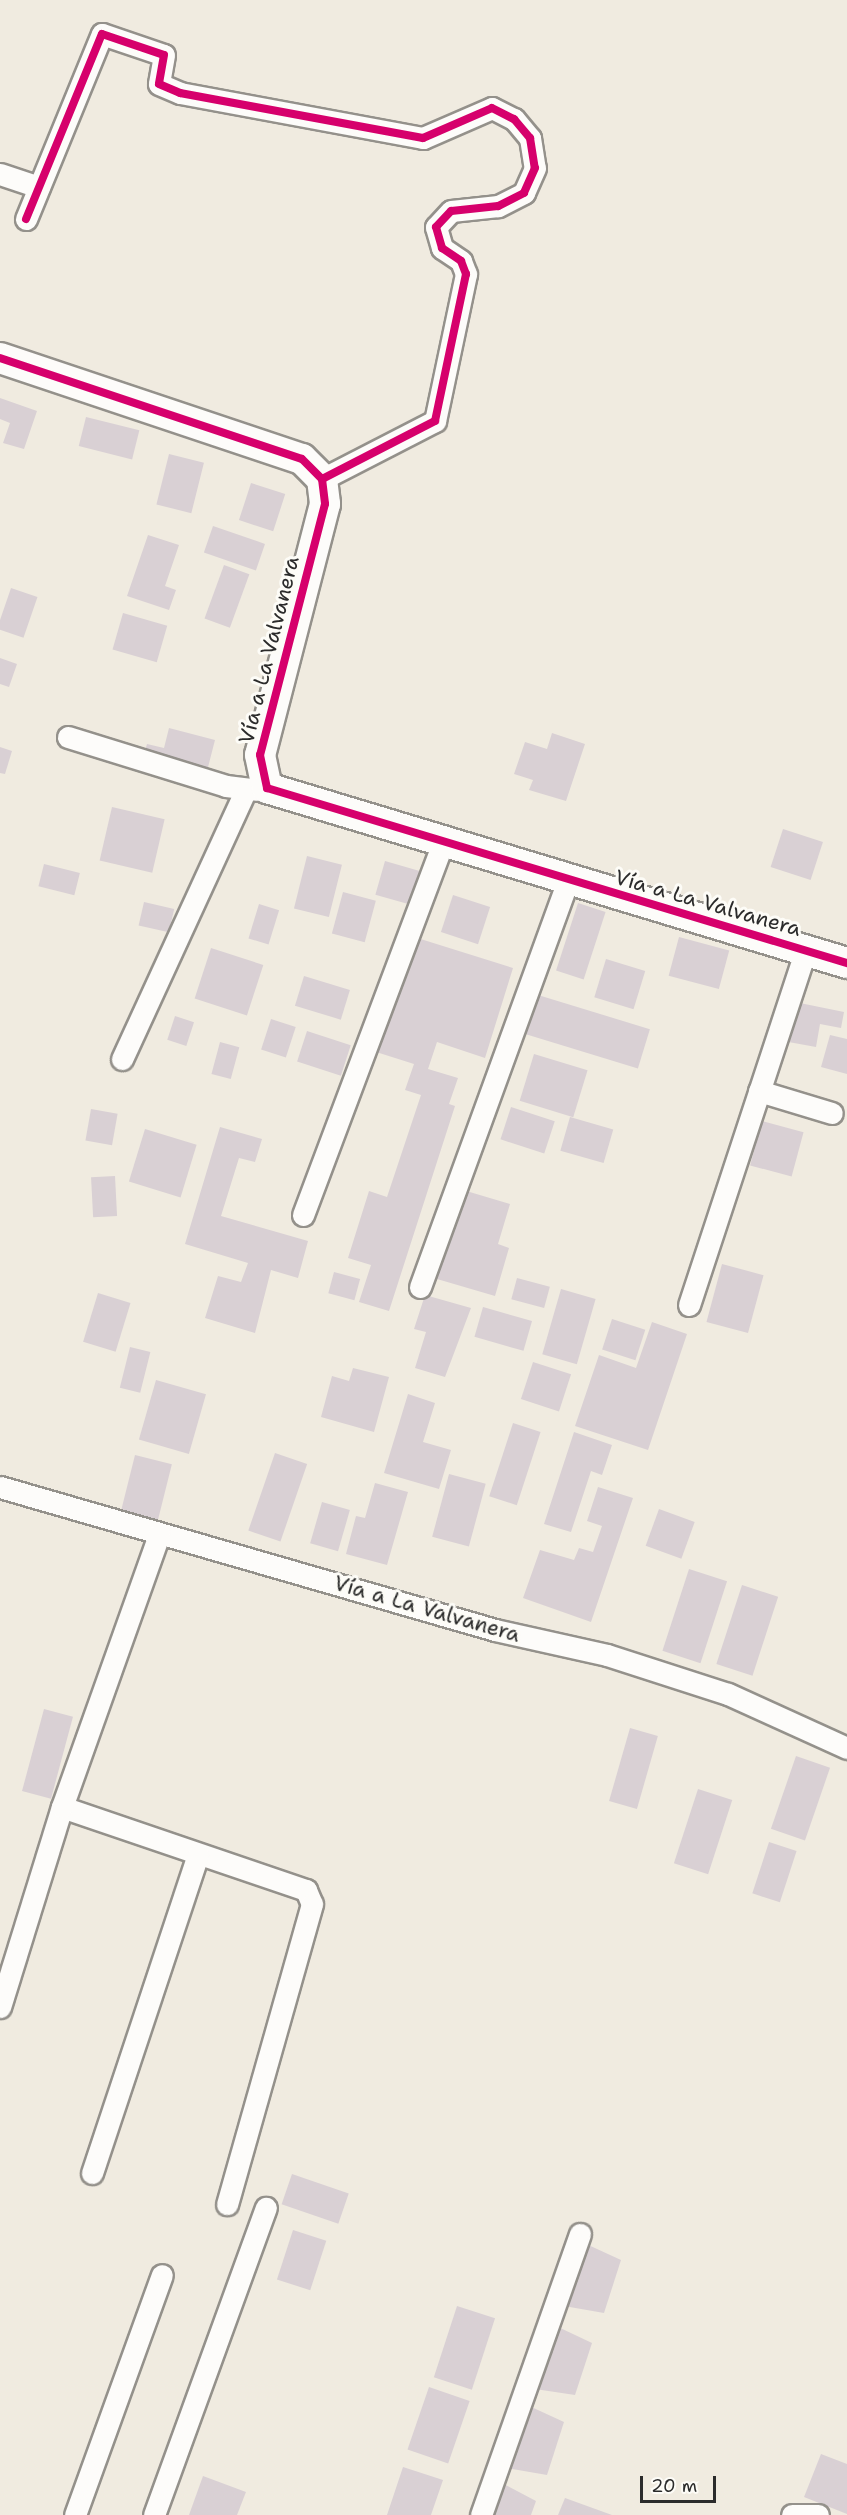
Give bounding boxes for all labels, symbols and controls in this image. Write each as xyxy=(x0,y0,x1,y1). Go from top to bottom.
street label: Vía a La Valvanera xyxy=(233,554,305,746)
street label: Vía a La Valvanera xyxy=(612,864,804,942)
street label: Vía a La Valvanera xyxy=(331,1570,523,1648)
scale bar xyxy=(643,2464,720,2502)
text: 20 m xyxy=(651,2474,697,2498)

